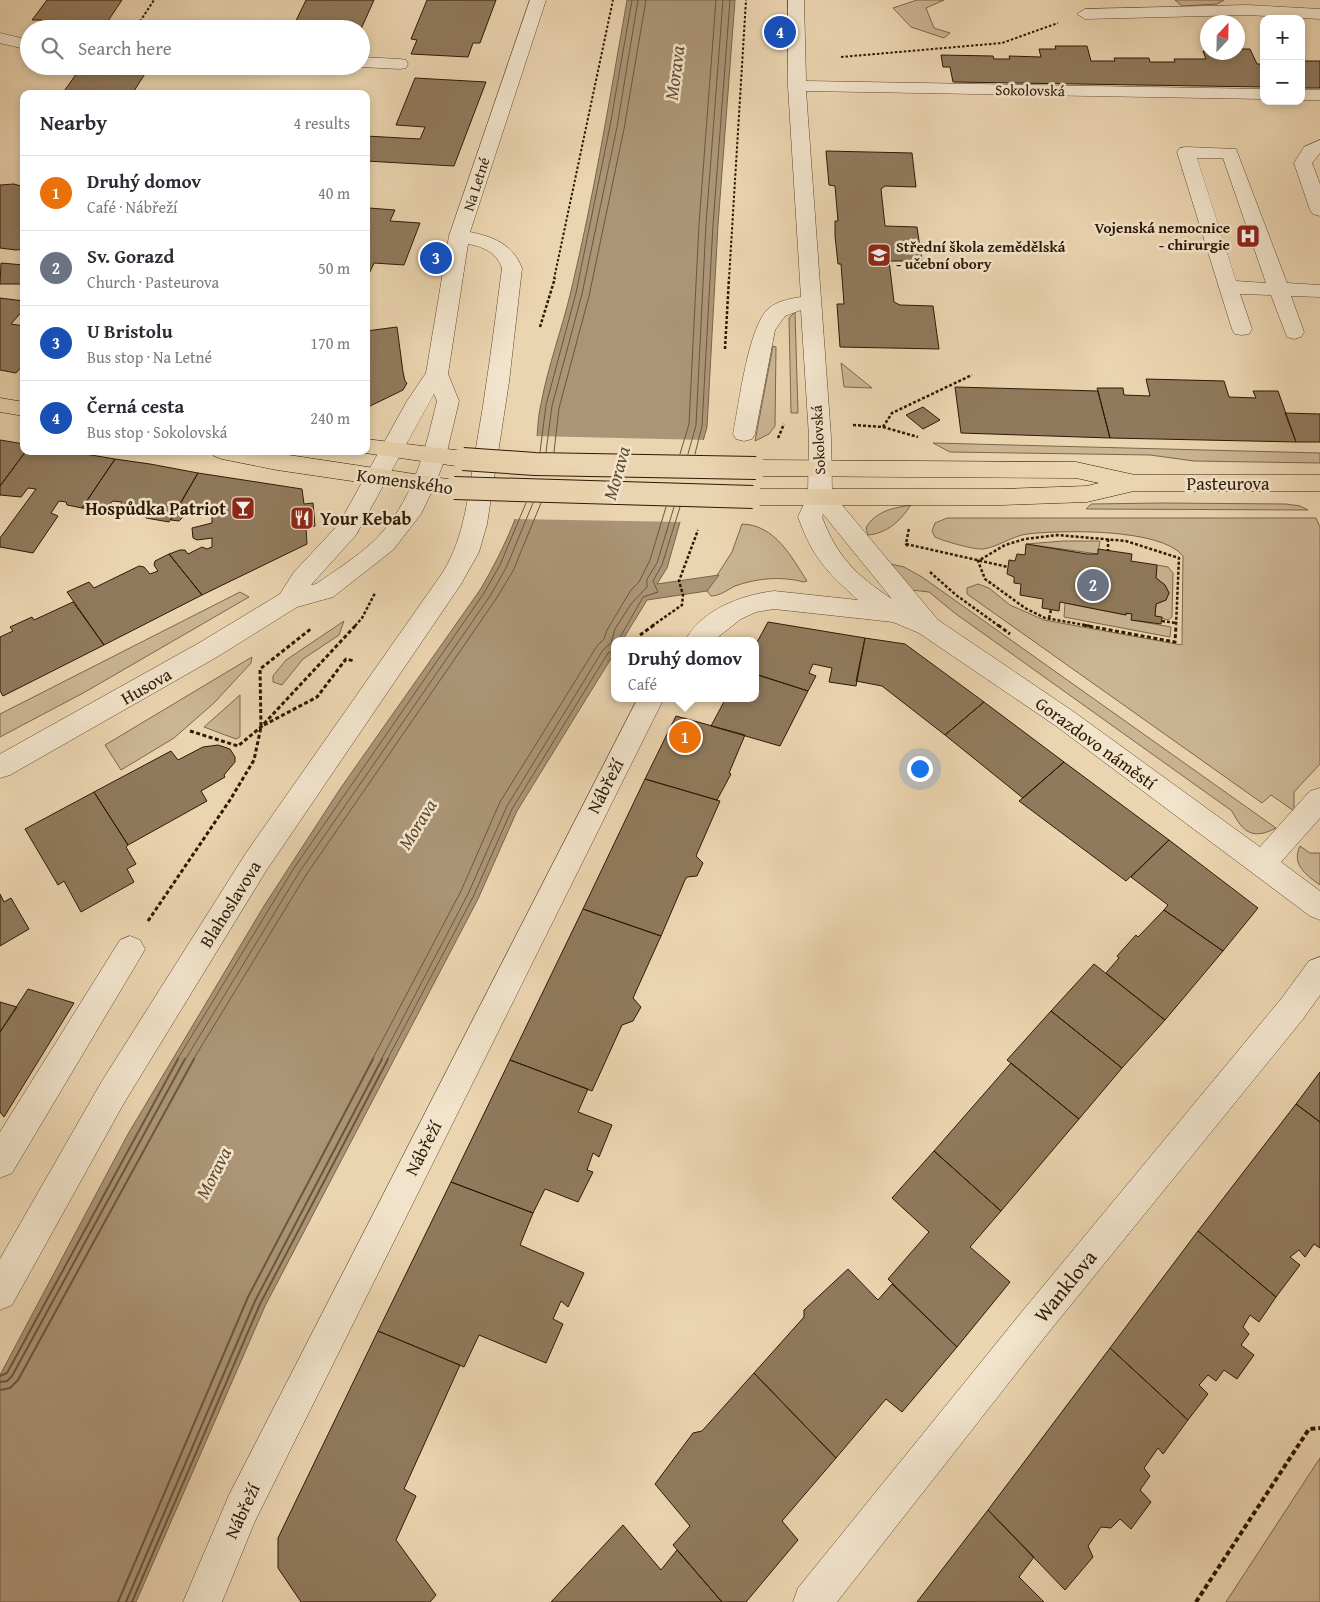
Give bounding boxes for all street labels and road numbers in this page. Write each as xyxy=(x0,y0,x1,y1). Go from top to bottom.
street label: Sokolovská xyxy=(995,79,1065,101)
street label: Na Letné xyxy=(457,154,495,214)
street label: Sokolovská xyxy=(806,405,830,475)
street label: Komenského xyxy=(355,461,455,501)
street label: Pasteurova xyxy=(1187,470,1270,497)
street label: Husova xyxy=(116,660,177,711)
street label: Gorazdovo náměstí xyxy=(1030,690,1163,797)
street label: Nábřeží xyxy=(580,753,631,818)
street label: Blahoslavova xyxy=(193,855,268,953)
street label: Nábřeží xyxy=(398,1115,449,1180)
street label: Wanklova xyxy=(1026,1243,1104,1329)
street label: Nábřeží xyxy=(217,1478,267,1543)

